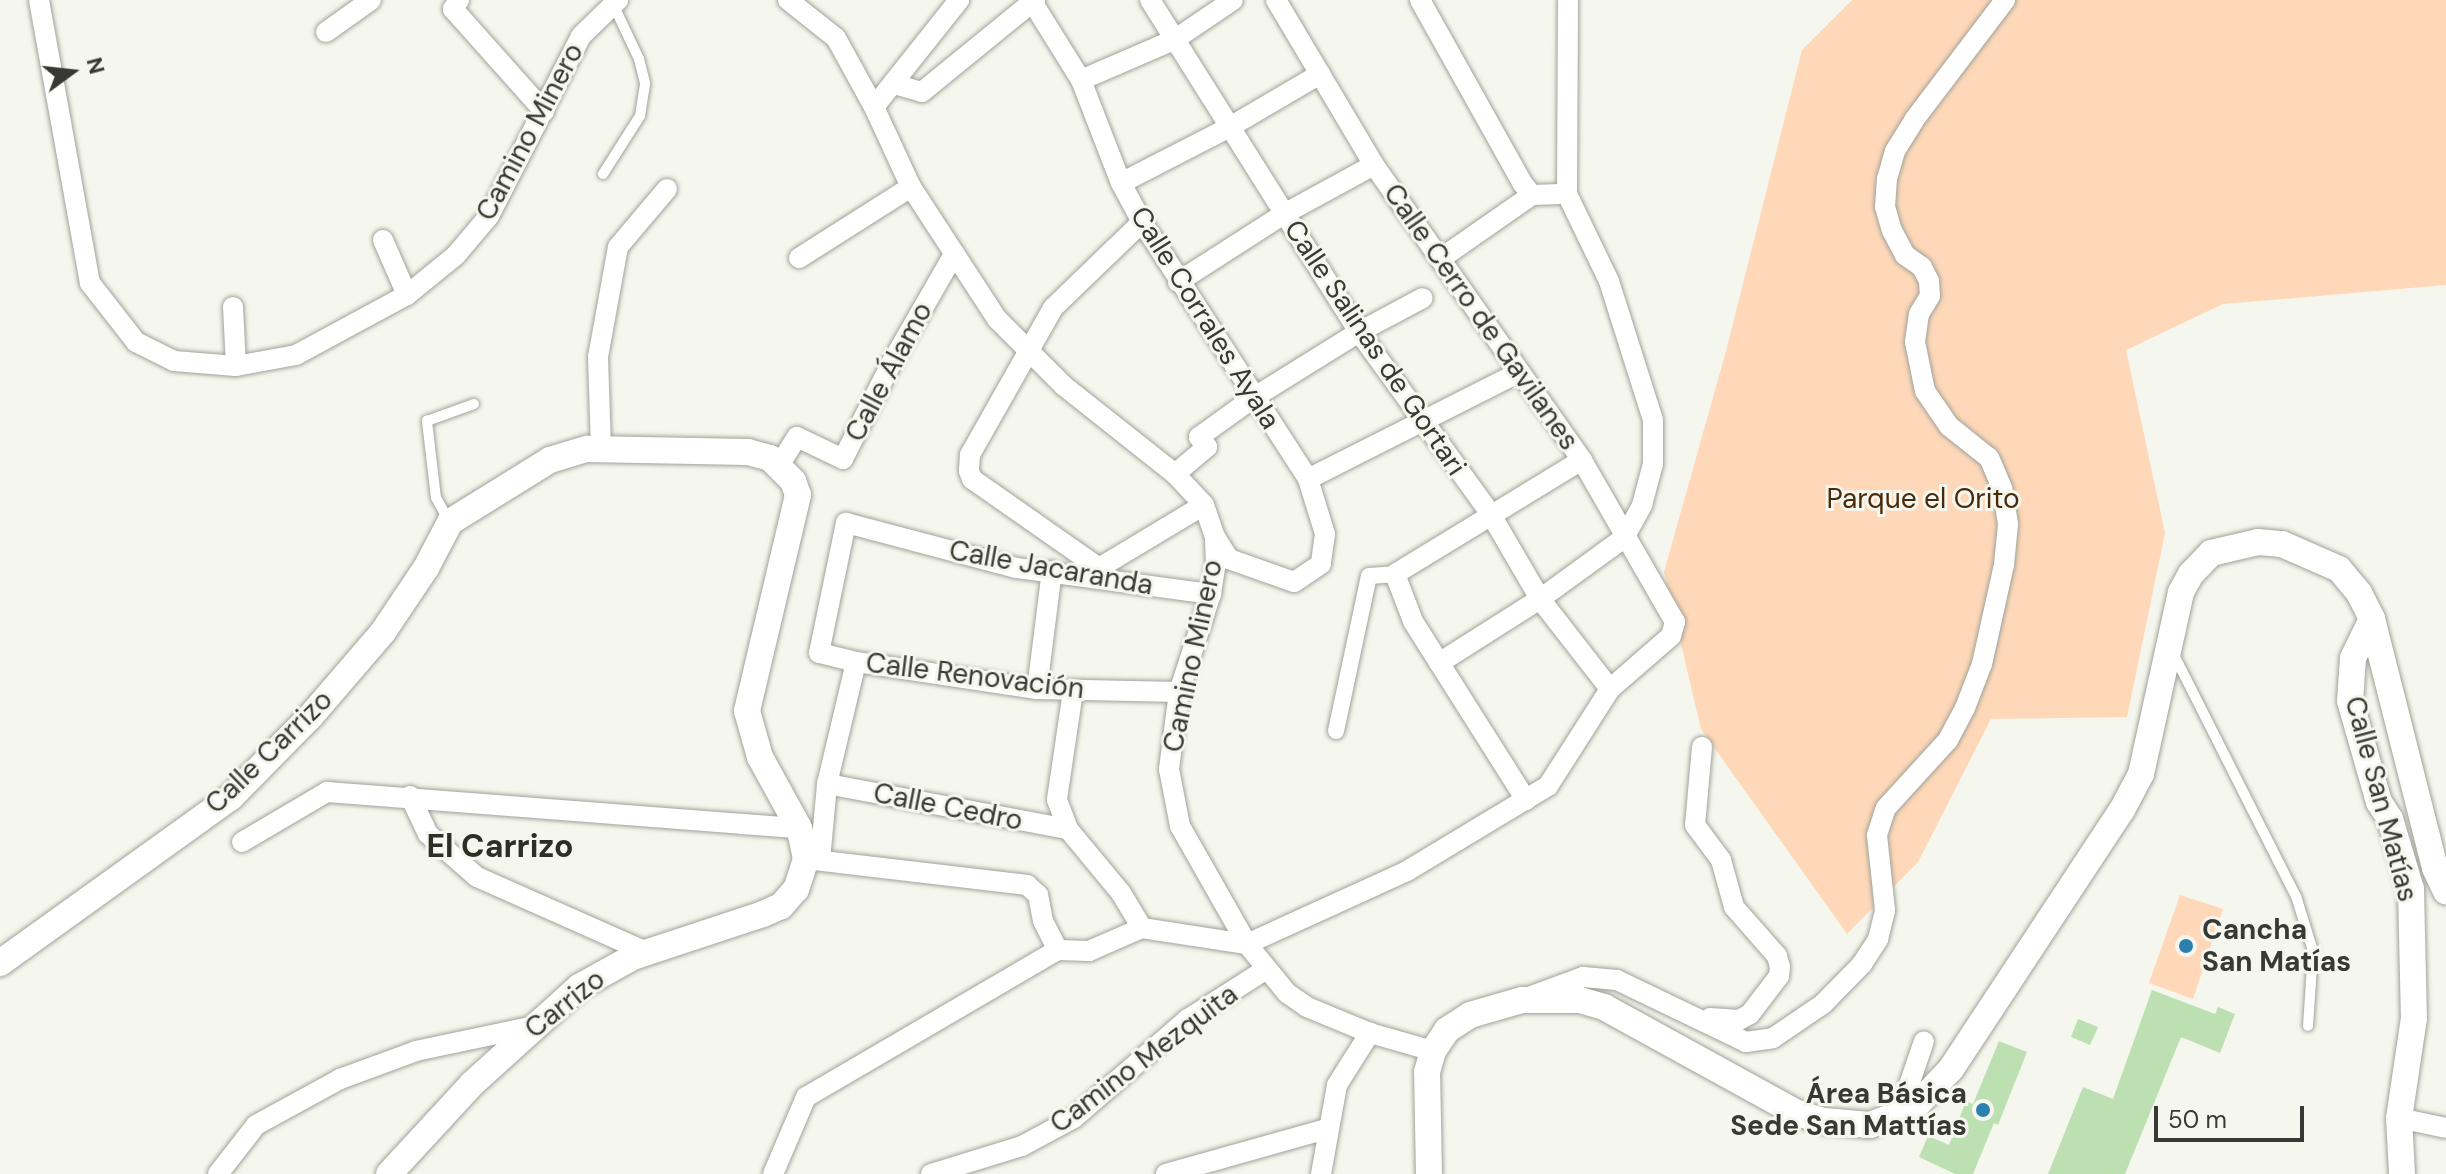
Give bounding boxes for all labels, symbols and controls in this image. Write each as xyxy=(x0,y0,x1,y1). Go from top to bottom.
north arrow xyxy=(32,32,112,112)
street label: Camino Minero xyxy=(469,38,591,226)
text: N xyxy=(80,54,112,77)
street label: Calle Cerro de Gavilanes xyxy=(1376,177,1586,457)
street label: Calle Corrales Ayala xyxy=(1123,201,1287,435)
street label: Calle Salinas de Gortari xyxy=(1277,214,1473,482)
street label: Calle Álamo xyxy=(838,297,940,447)
park label: Parque el Orito xyxy=(1826,482,2020,516)
street label: Calle Jacaranda xyxy=(947,534,1155,602)
street label: Camino Minero xyxy=(1156,557,1230,755)
street label: Calle Renovación xyxy=(864,646,1086,706)
street label: Calle Carrizo xyxy=(199,683,339,821)
street label: Calle San Matías xyxy=(2337,693,2425,905)
street label: Calle Cedro xyxy=(871,776,1025,838)
district label: El Carrizo xyxy=(426,827,574,865)
place label: Cancha San Matías xyxy=(2202,913,2351,979)
marker: Cancha San Matías xyxy=(2177,937,2195,955)
street label: Carrizo xyxy=(518,962,612,1046)
street label: Camino Mezquita xyxy=(1044,978,1244,1140)
place label: Área Básica Sede San Mattías xyxy=(1730,1077,1967,1143)
scale bar xyxy=(2158,1090,2308,1140)
marker: Área Básica Sede San Mattías xyxy=(1974,1101,1992,1119)
text: 50 m xyxy=(2168,1104,2227,1135)

